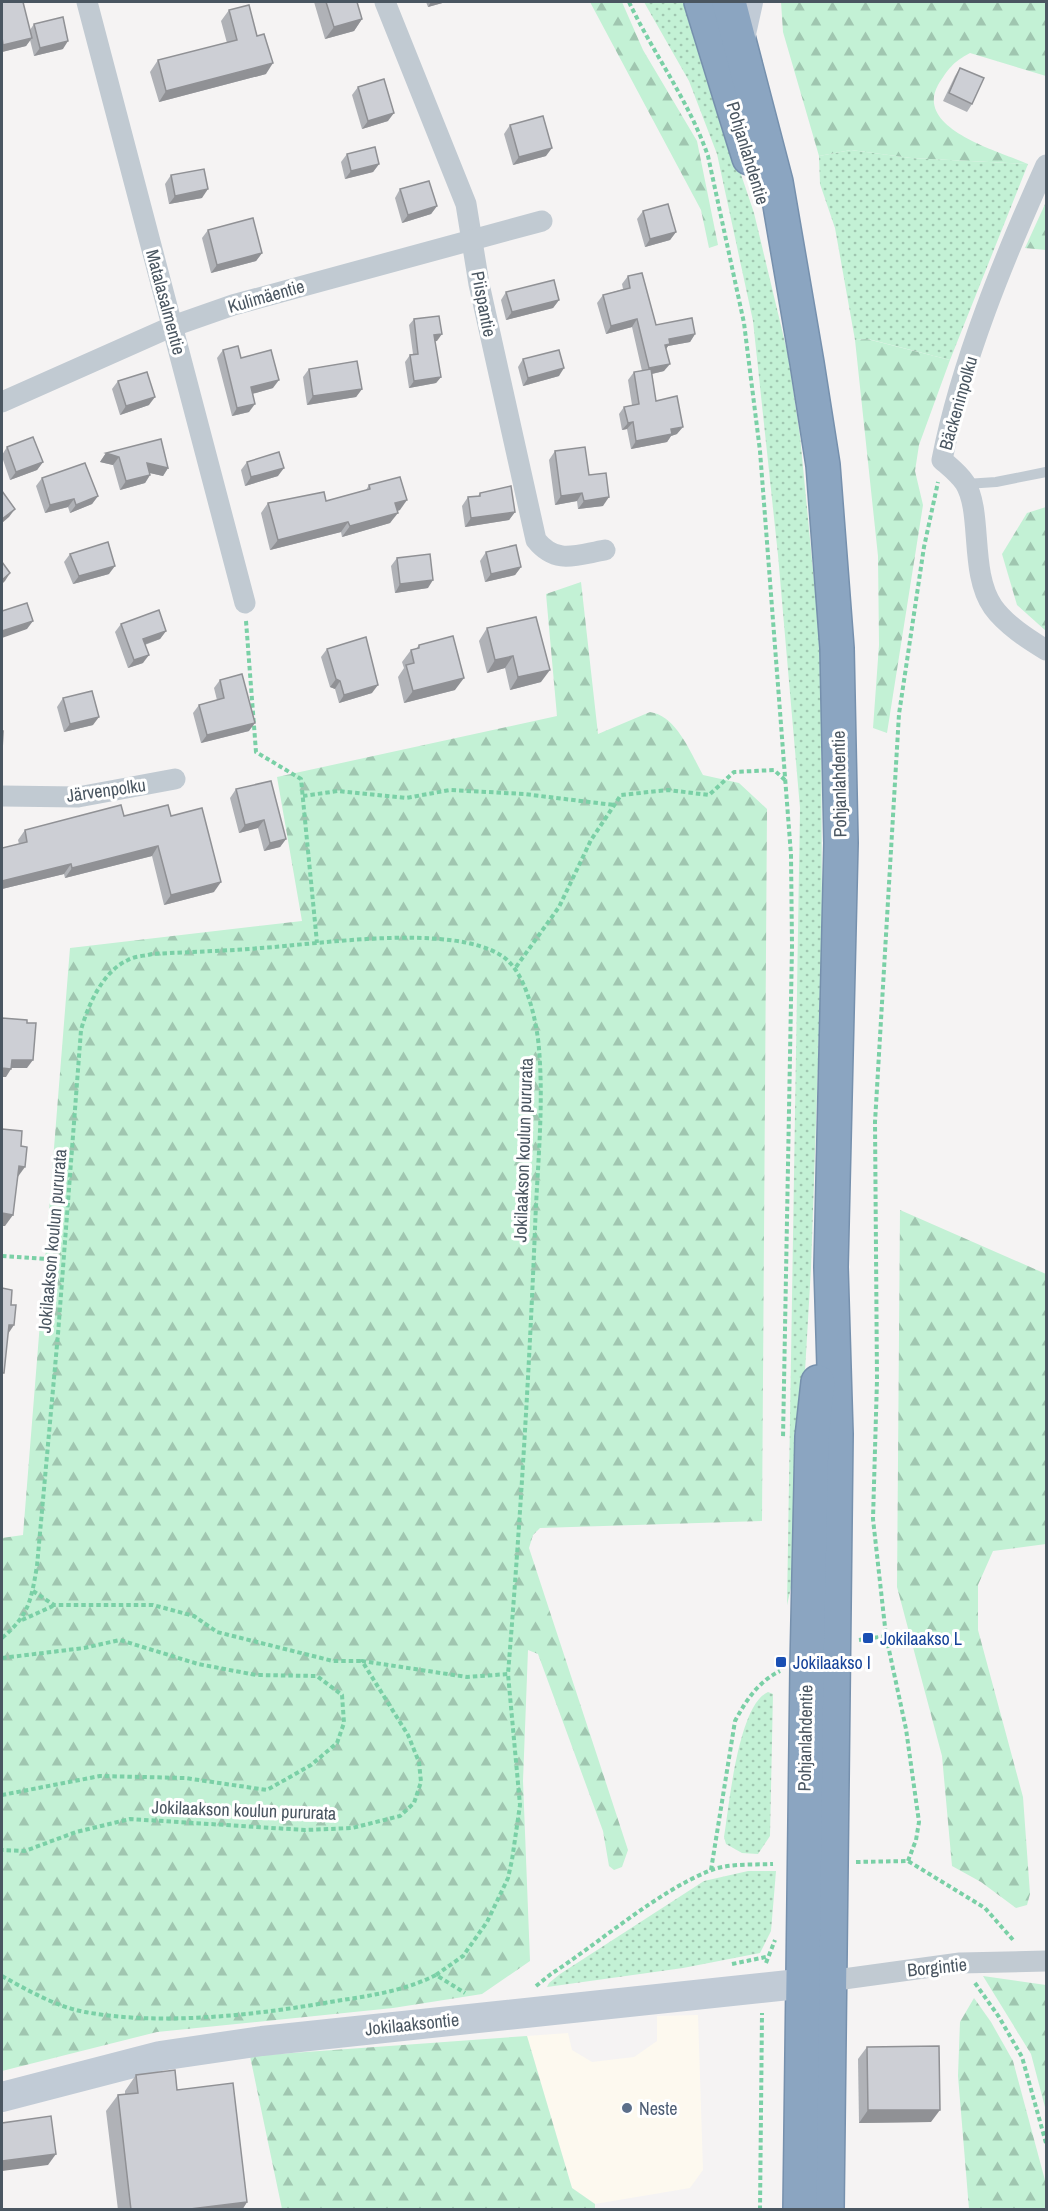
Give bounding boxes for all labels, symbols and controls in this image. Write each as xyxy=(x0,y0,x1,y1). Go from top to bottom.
street label: Pohjanlahdentie xyxy=(720,98,776,208)
street label: Matalasalmentie xyxy=(140,246,192,358)
street label: Piispantie xyxy=(465,269,503,339)
street label: Kulimäentie xyxy=(225,273,307,319)
street label: Bäckeninpolku xyxy=(933,353,983,453)
street label: Pohjanlahdentie xyxy=(826,730,852,838)
street label: Järvenpolku xyxy=(65,772,147,808)
street label: Jokilaakson koulun pururata xyxy=(507,1057,539,1243)
street label: Jokilaakson koulun pururata xyxy=(32,1148,72,1334)
place label: Jokilaakso L xyxy=(880,1626,962,1651)
marker: Jokilaakso L xyxy=(861,1631,875,1645)
place label: Jokilaakso I xyxy=(793,1650,871,1675)
marker: Jokilaakso I xyxy=(774,1655,788,1669)
street label: Pohjanlahdentie xyxy=(792,1684,818,1792)
street label: Jokilaakson koulun pururata xyxy=(151,1794,337,1826)
street label: Borgintie xyxy=(906,1951,968,1983)
street label: Jokilaaksontie xyxy=(364,2007,460,2041)
place label: Neste xyxy=(639,2096,678,2121)
marker: Neste xyxy=(620,2101,634,2115)

